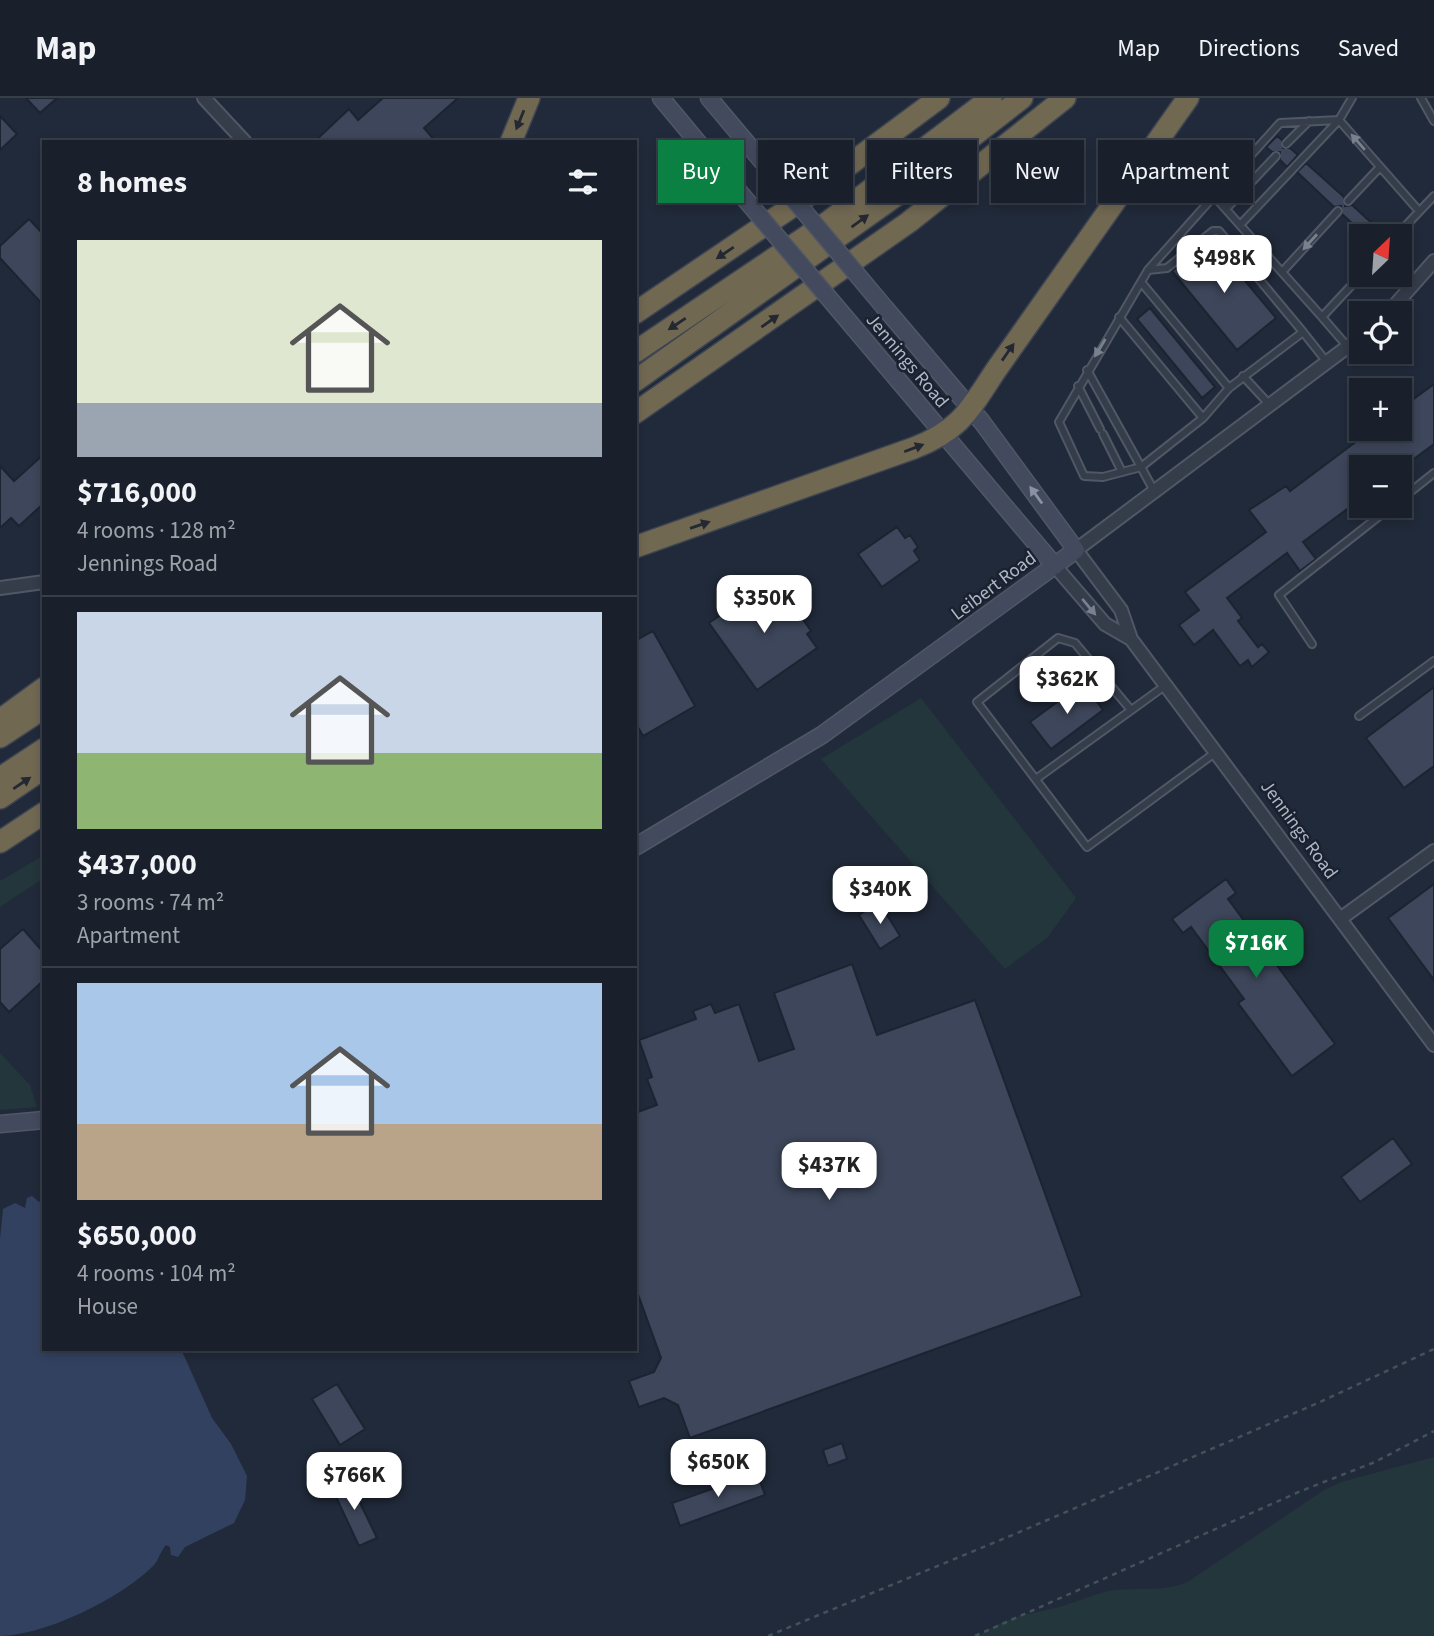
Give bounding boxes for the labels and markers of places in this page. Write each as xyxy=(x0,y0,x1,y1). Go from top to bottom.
pin: $498K xyxy=(1175,236,1273,295)
pin: $350K xyxy=(715,575,813,635)
pin: $362K xyxy=(1018,656,1116,716)
pin: $340K xyxy=(831,866,929,926)
pin: $716K xyxy=(1207,920,1305,980)
pin: $437K xyxy=(780,1142,878,1202)
pin: $650K xyxy=(669,1440,767,1499)
pin: $766K xyxy=(305,1452,403,1512)

